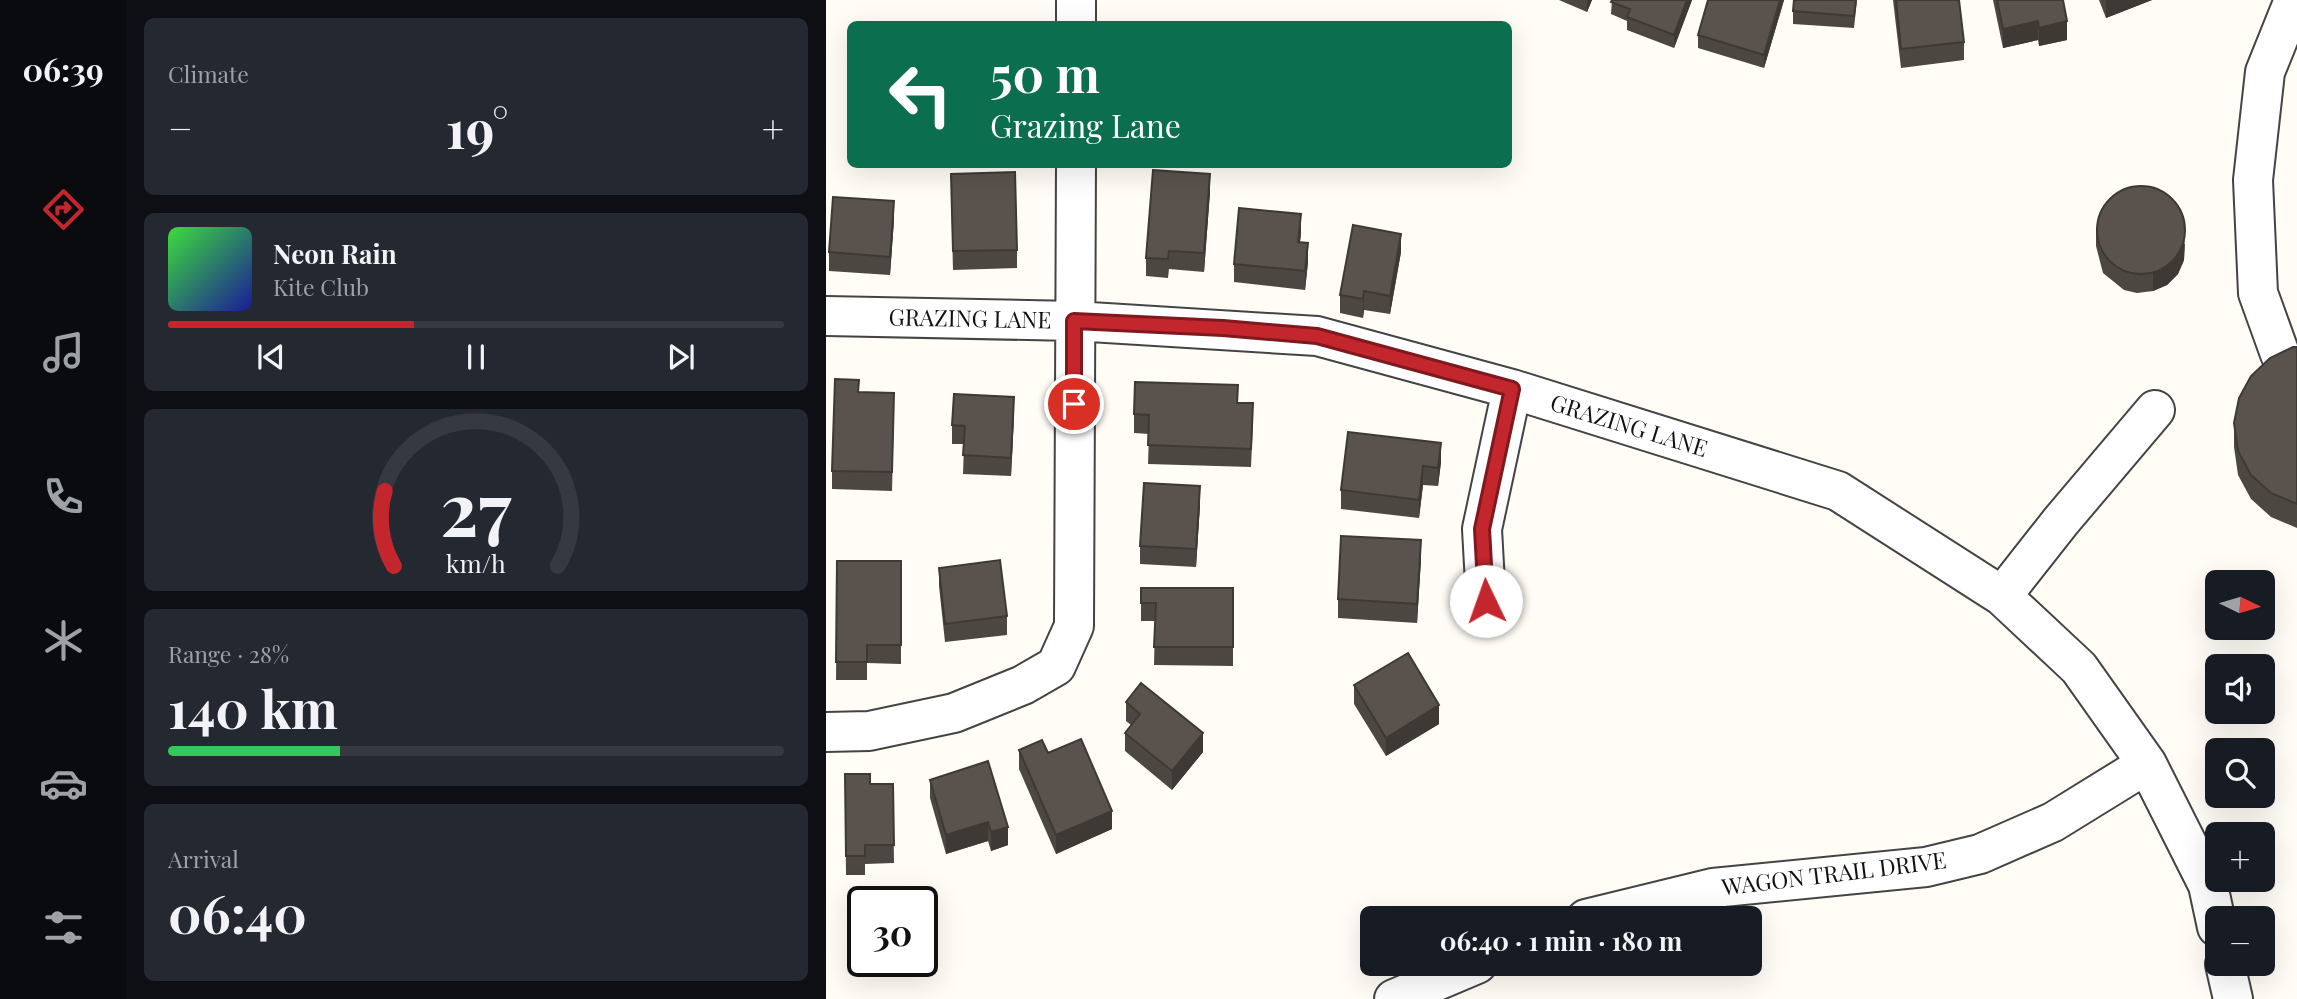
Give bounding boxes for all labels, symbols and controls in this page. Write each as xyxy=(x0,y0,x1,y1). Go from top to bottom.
text: 50 m xyxy=(990,40,1100,105)
text: 06:39 xyxy=(22,47,104,90)
icon: left xyxy=(875,49,966,140)
text: Climate xyxy=(168,58,249,89)
text: 19° xyxy=(446,93,509,162)
text: − xyxy=(168,102,193,153)
text: + xyxy=(762,102,784,153)
text: Grazing Lane xyxy=(990,103,1181,146)
icon: directions xyxy=(39,185,88,234)
text: Neon Rain xyxy=(273,236,397,271)
text: Kite Club xyxy=(273,271,369,302)
street label: GRAZING LANE xyxy=(888,301,1052,334)
icon: music xyxy=(39,328,88,377)
icon: previous xyxy=(252,338,290,376)
icon: pause xyxy=(457,338,495,376)
icon: next xyxy=(662,338,700,376)
pin xyxy=(1044,374,1104,434)
icon: arrive xyxy=(1055,385,1093,423)
street label: GRAZING LANE xyxy=(1547,386,1712,463)
text: 27 xyxy=(440,457,512,554)
icon: phone xyxy=(39,472,88,521)
text: km/h xyxy=(446,545,506,578)
position arrow xyxy=(1449,564,1523,638)
north arrow xyxy=(2205,570,2275,640)
map controls xyxy=(2205,570,2275,976)
icon: climate xyxy=(39,616,88,665)
text: Range · 28% xyxy=(168,638,289,669)
button: sound xyxy=(2205,654,2275,724)
text: 140 km xyxy=(168,673,338,742)
button: search xyxy=(2205,738,2275,808)
icon: car xyxy=(39,759,88,808)
button: + xyxy=(2205,822,2275,892)
text: Arrival xyxy=(168,843,239,874)
street label: WAGON TRAIL DRIVE xyxy=(1719,843,1948,902)
text: 06:40 xyxy=(168,878,307,947)
speed limit sign: 30 xyxy=(847,886,938,977)
icon: filters xyxy=(39,903,88,952)
button: − xyxy=(2205,906,2275,976)
text: 06:40 · 1 min · 180 m xyxy=(1440,923,1682,958)

